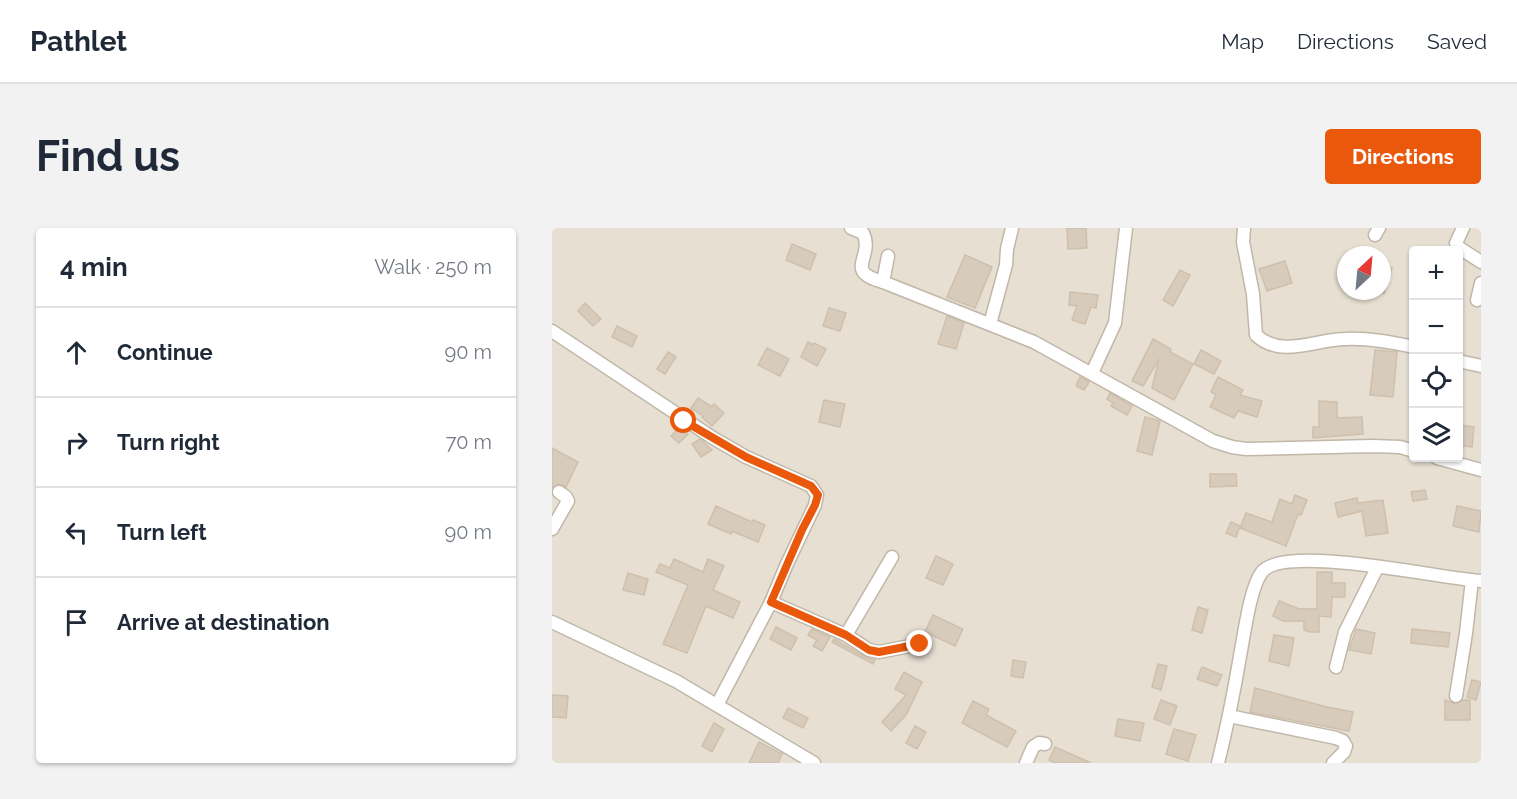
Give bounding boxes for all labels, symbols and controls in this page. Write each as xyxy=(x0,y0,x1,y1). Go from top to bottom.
text: Pathlet xyxy=(30,25,127,58)
text: Map xyxy=(1221,29,1264,54)
text: Directions xyxy=(1297,29,1394,54)
text: Saved xyxy=(1427,29,1487,54)
button: Directions xyxy=(1325,129,1481,184)
text: Find us xyxy=(36,132,180,181)
north arrow xyxy=(1337,246,1391,300)
map controls xyxy=(1409,246,1463,462)
button: + xyxy=(1409,246,1463,300)
text: 4 min xyxy=(60,252,128,282)
text: Walk · 250 m xyxy=(374,255,492,279)
button: − xyxy=(1409,300,1463,354)
icon: ahead xyxy=(60,336,93,369)
text: Continue xyxy=(117,339,213,365)
text: 90 m xyxy=(445,340,492,364)
button: locate xyxy=(1409,354,1463,408)
route start xyxy=(670,407,696,433)
button: layers xyxy=(1409,408,1463,462)
icon: right xyxy=(60,426,93,459)
text: Turn right xyxy=(117,429,220,455)
text: 70 m xyxy=(446,430,492,454)
icon: left xyxy=(60,516,93,549)
text: Turn left xyxy=(117,519,207,545)
text: 90 m xyxy=(445,520,492,544)
icon: arrive xyxy=(60,606,93,639)
text: Arrive at destination xyxy=(117,609,330,635)
route end xyxy=(906,630,932,656)

